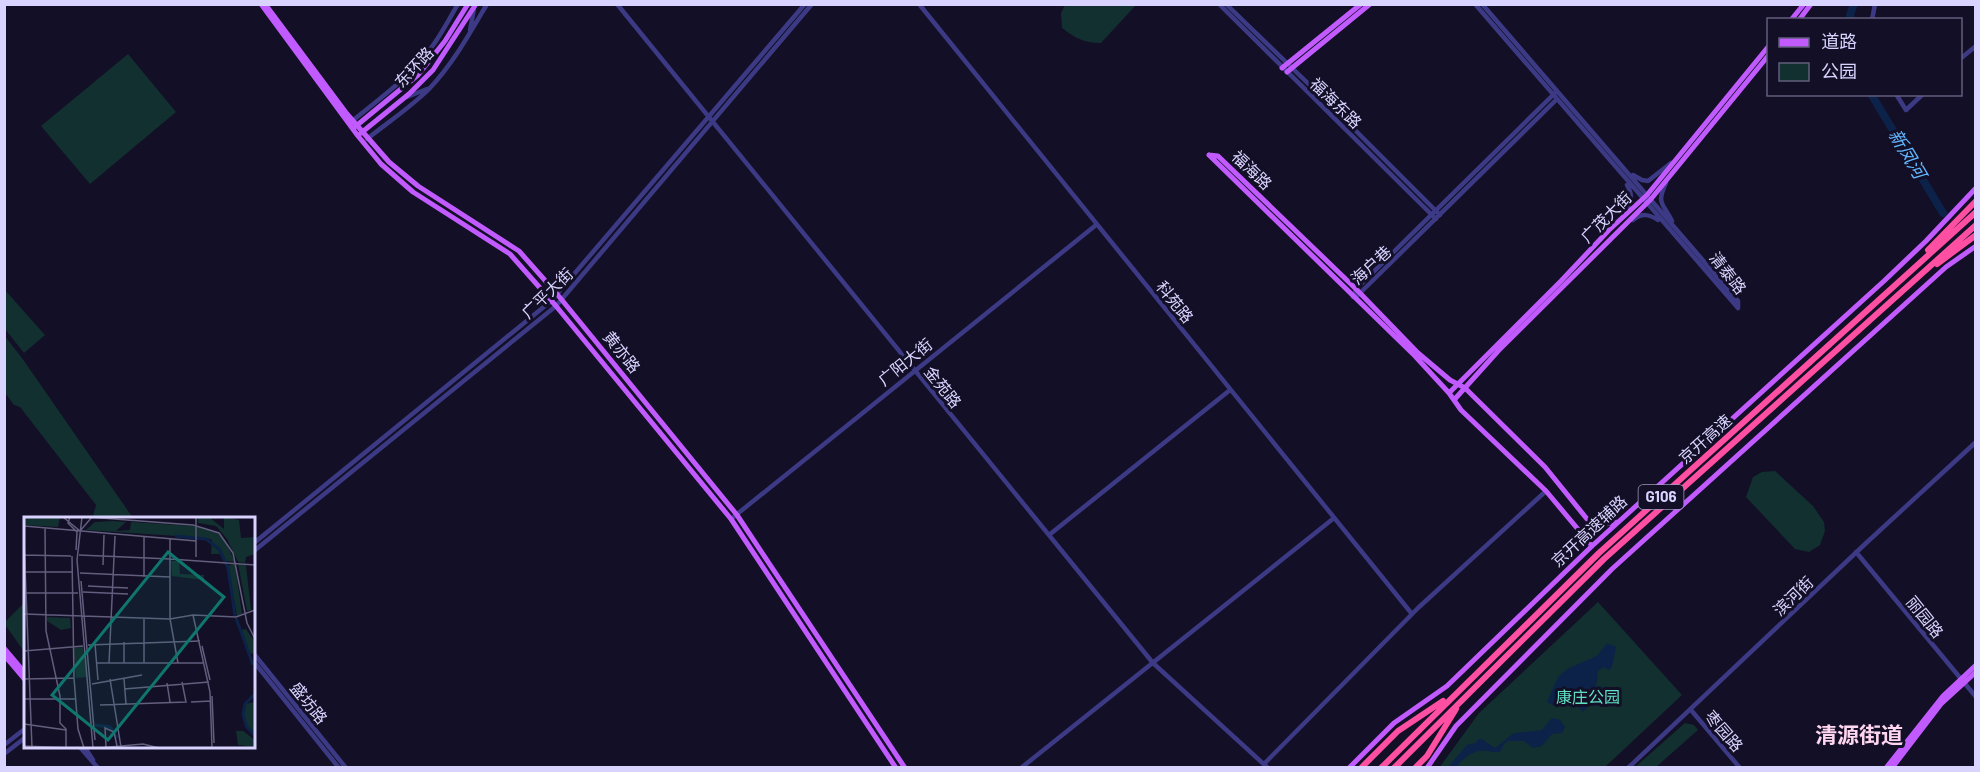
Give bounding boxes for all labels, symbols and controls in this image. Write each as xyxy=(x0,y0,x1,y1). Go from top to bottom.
legend xyxy=(1767,18,1962,96)
text: 道路 xyxy=(1821,30,1857,52)
street label: 东环路 xyxy=(390,43,437,91)
text: 公园 xyxy=(1821,60,1857,82)
street label: 福海东路 xyxy=(1307,74,1366,132)
water label: 新凤河 xyxy=(1885,125,1933,185)
street label: 福海路 xyxy=(1228,146,1276,193)
street label: 广茂大街 xyxy=(1576,187,1635,246)
street label: 海户巷 xyxy=(1347,241,1395,288)
street label: 清泰路 xyxy=(1706,248,1751,297)
street label: 广平大街 xyxy=(517,264,576,322)
street label: 科苑路 xyxy=(1153,277,1198,326)
street label: 黄亦路 xyxy=(600,327,645,376)
street label: 广阳大街 xyxy=(874,334,936,389)
street label: 金苑路 xyxy=(921,362,966,411)
street label: 京开高速 xyxy=(1675,410,1735,467)
road number: G106 xyxy=(1638,485,1684,509)
street label: 京开高速辅路 xyxy=(1547,491,1630,570)
inset map xyxy=(24,517,255,748)
street label: 滨河街 xyxy=(1769,572,1817,619)
street label: 丽园路 xyxy=(1903,592,1948,641)
street label: 盛坊路 xyxy=(287,678,332,727)
park label: 康庄公园 xyxy=(1556,687,1620,706)
street label: 枣园路 xyxy=(1701,706,1747,755)
district label: 清源街道 xyxy=(1815,721,1903,747)

